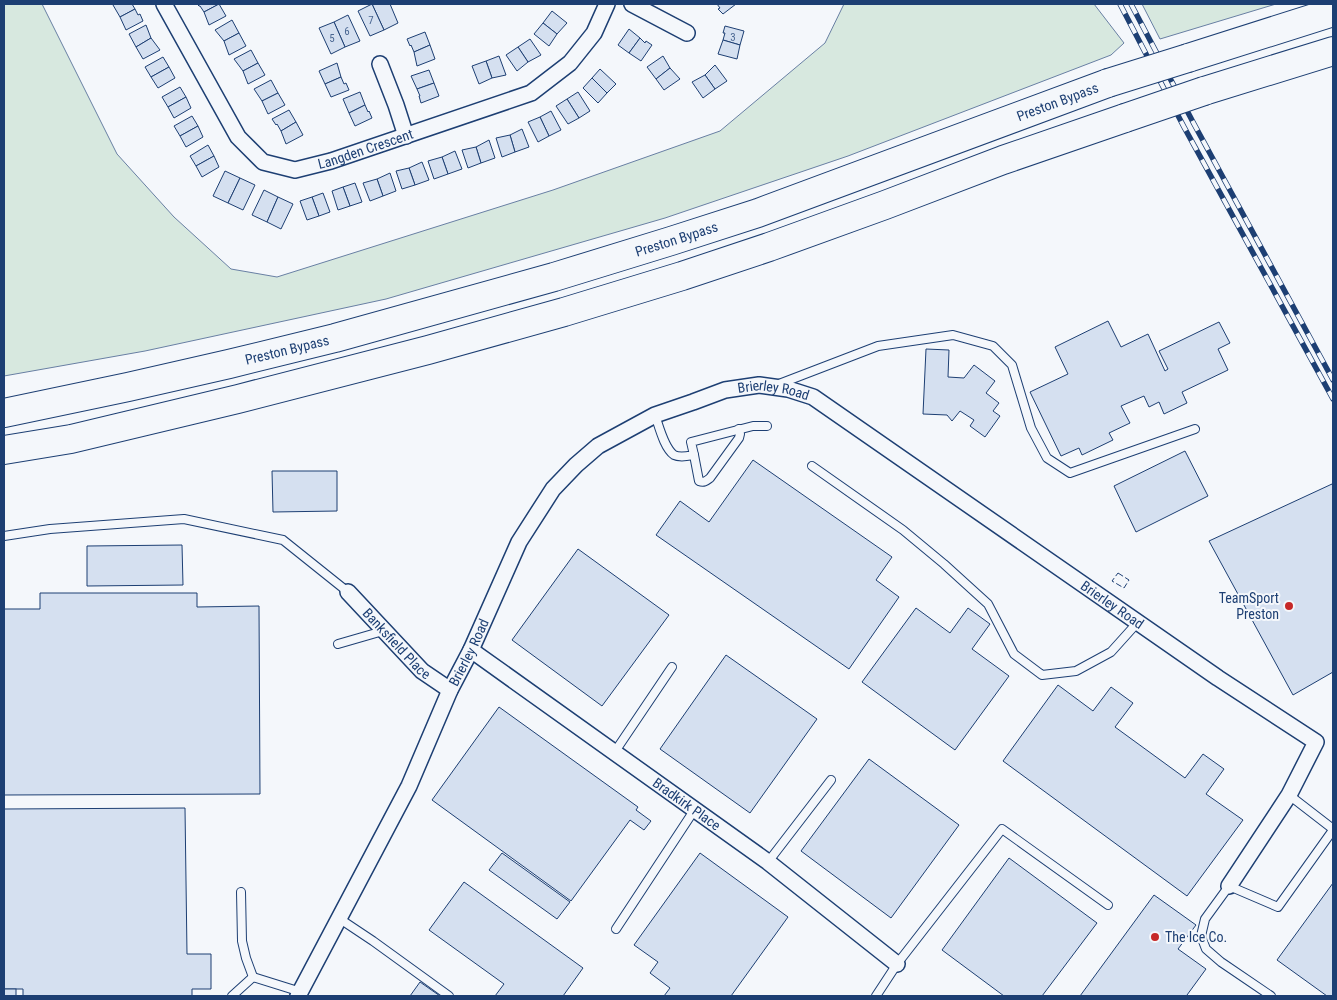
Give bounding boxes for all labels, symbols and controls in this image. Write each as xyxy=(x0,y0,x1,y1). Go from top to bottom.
house number: 7 xyxy=(368,14,374,27)
house number: 6 xyxy=(344,25,350,38)
house number: 3 xyxy=(730,31,736,44)
house number: 5 xyxy=(329,32,335,45)
street label: Preston Bypass xyxy=(1014,79,1100,124)
street label: Langden Crescent xyxy=(316,126,415,172)
street label: Preston Bypass xyxy=(633,218,720,260)
street label: Preston Bypass xyxy=(243,332,331,368)
street label: Brierley Road xyxy=(736,377,811,403)
street label: Brierley Road xyxy=(1078,577,1147,632)
place label: TeamSport Preston xyxy=(1219,590,1279,622)
marker: TeamSport Preston xyxy=(1283,600,1295,612)
street label: Banksfield Place xyxy=(359,605,434,683)
street label: Brierley Road xyxy=(446,616,492,689)
street label: Bradkirk Place xyxy=(650,774,724,834)
place label: The Ice Co. xyxy=(1165,929,1227,945)
marker: The Ice Co. xyxy=(1149,931,1161,943)

